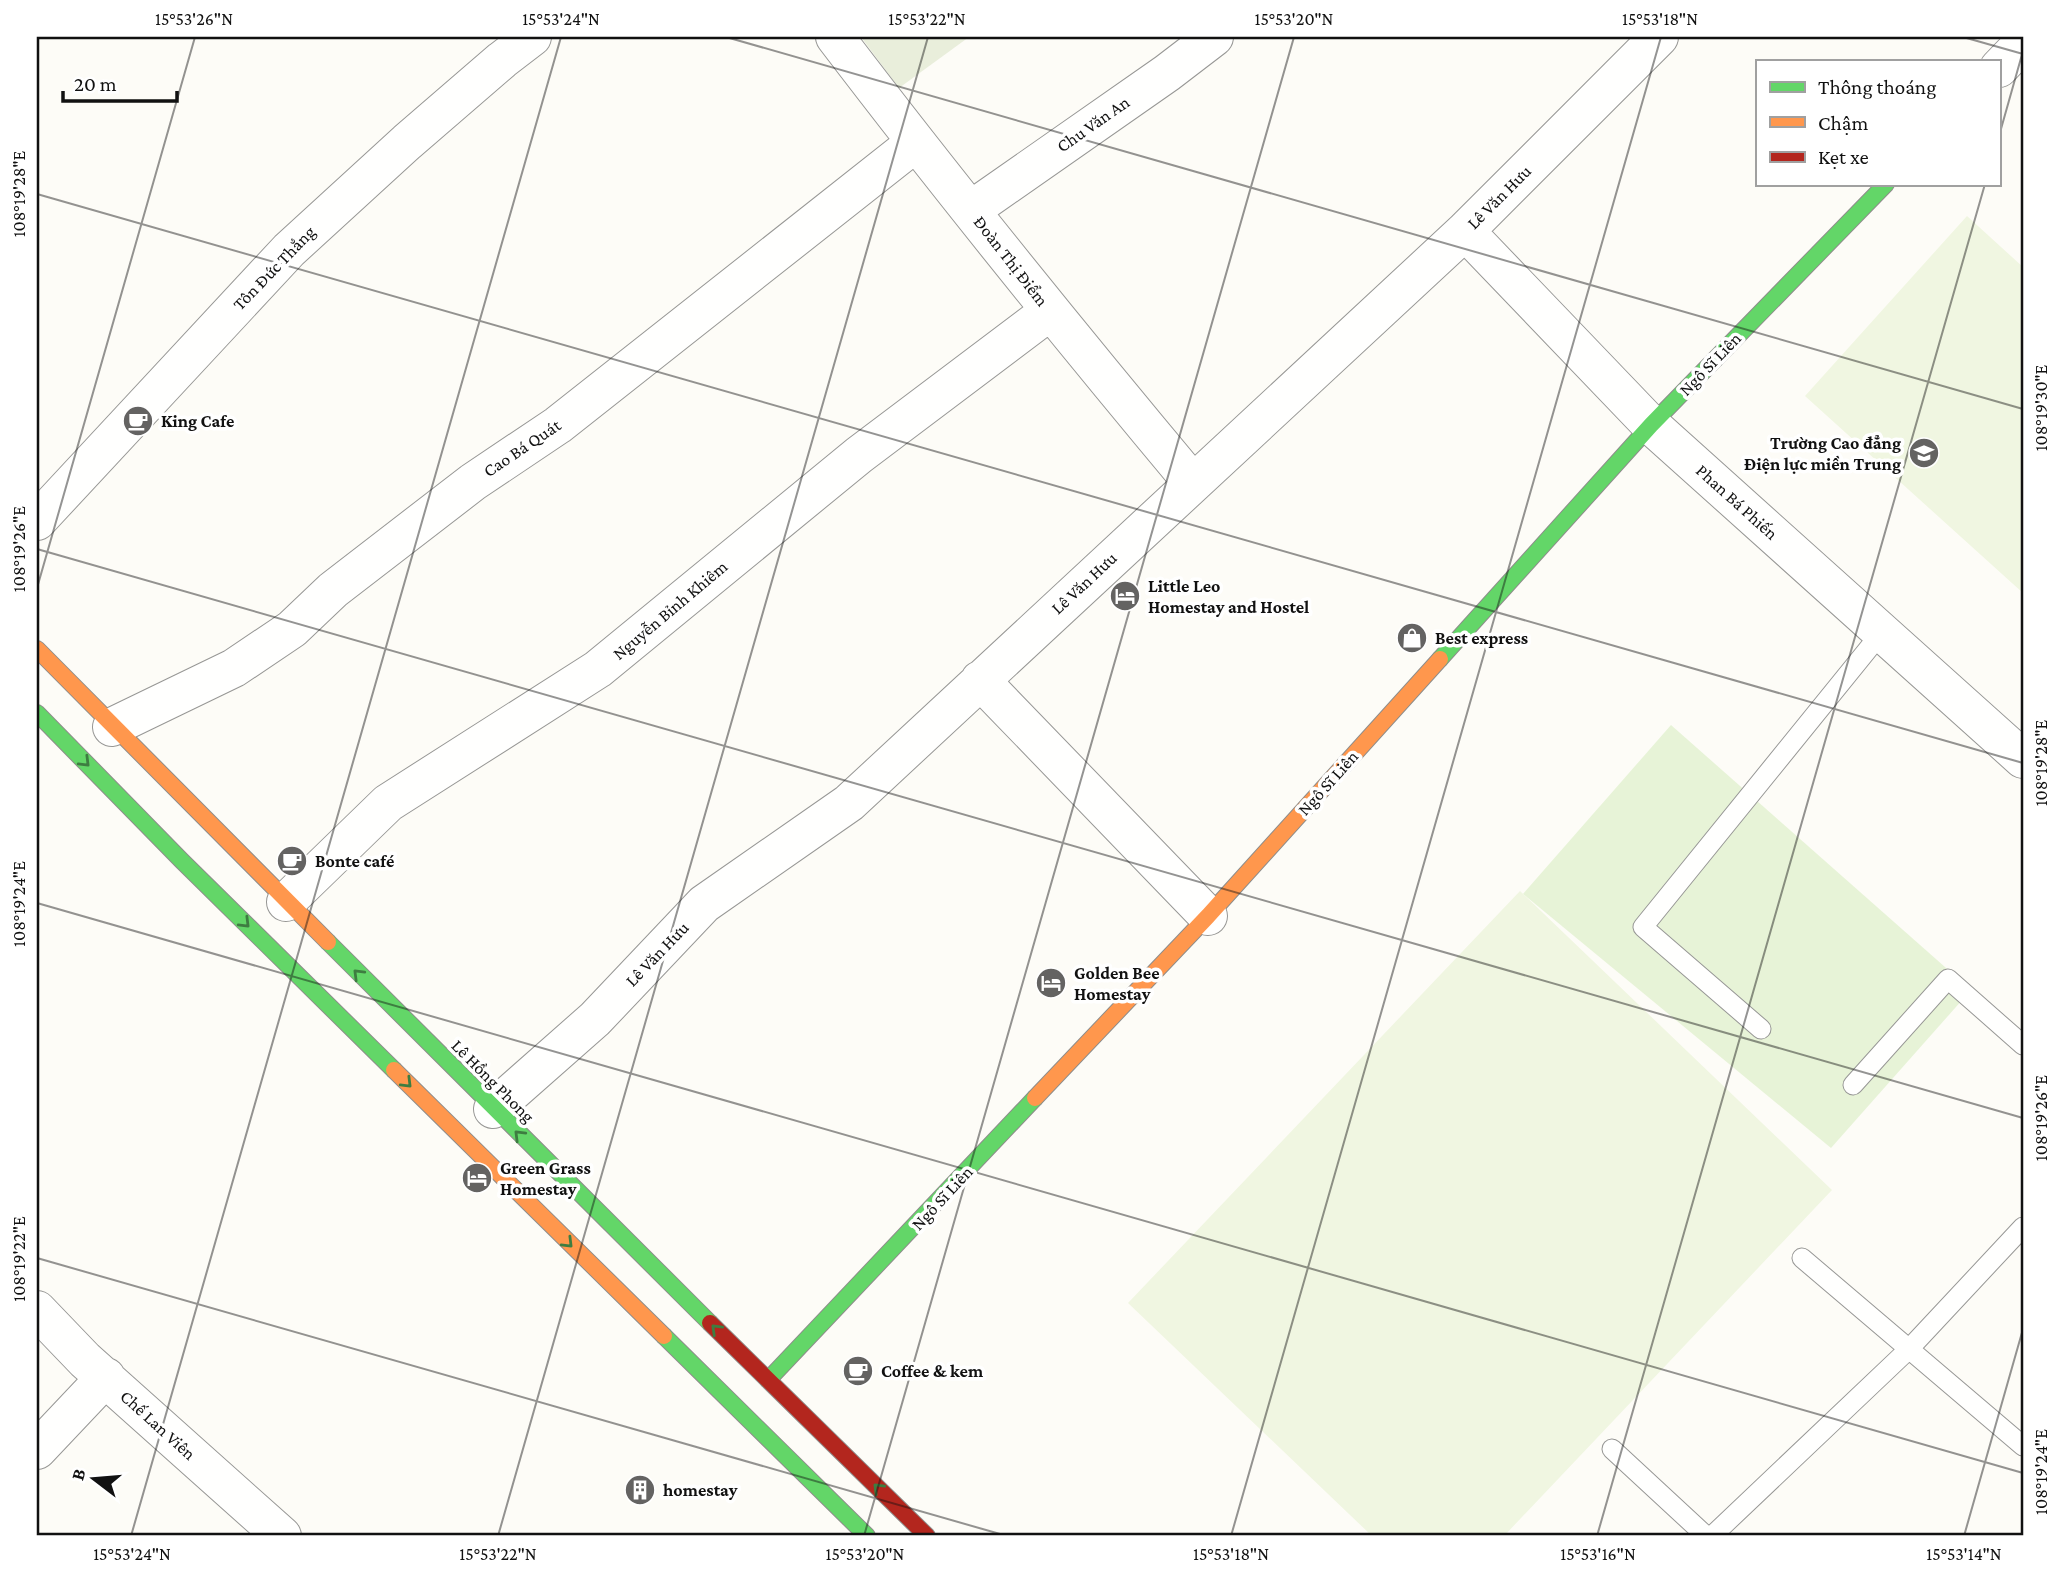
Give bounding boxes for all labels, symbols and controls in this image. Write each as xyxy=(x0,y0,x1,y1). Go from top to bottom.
text: 15°53'26"N xyxy=(155,9,233,29)
text: 15°53'24"N xyxy=(522,9,600,29)
text: 15°53'22"N xyxy=(888,9,966,29)
text: 15°53'20"N xyxy=(1255,9,1334,29)
text: 15°53'18"N xyxy=(1622,9,1698,29)
scale bar xyxy=(63,60,177,104)
legend xyxy=(1756,60,2000,186)
text: 20 m xyxy=(74,72,117,96)
text: Thông thoáng xyxy=(1818,75,1936,99)
street label: Chu Văn An xyxy=(1053,92,1133,156)
text: Chậm xyxy=(1818,111,1868,135)
text: Kẹt xe xyxy=(1818,145,1869,169)
text: 108°19'28"E xyxy=(9,150,29,237)
street label: Lê Văn Hưu xyxy=(1463,161,1535,233)
street label: Đoàn Thị Điểm xyxy=(970,212,1053,310)
street label: Tôn Đức Thắng xyxy=(229,221,319,314)
street label: Ngô Sĩ Liên xyxy=(1675,328,1745,400)
text: 108°19'30"E xyxy=(2031,364,2051,451)
cafe icon: King Cafe xyxy=(121,404,155,438)
place label: King Cafe xyxy=(161,411,234,431)
street label: Cao Bá Quát xyxy=(480,414,565,481)
place label: Trường Cao đẳng Điện lực miền Trung xyxy=(1744,433,1901,474)
school or university icon: Trường Cao đẳng Điện lực miền Trung xyxy=(1907,436,1941,470)
street label: Phan Bá Phiến xyxy=(1692,460,1782,544)
text: 108°19'26"E xyxy=(9,506,29,592)
street label: Lê Văn Hưu xyxy=(1047,547,1121,618)
street label: Nguyễn Bỉnh Khiêm xyxy=(609,556,732,664)
place label: Little Leo Homestay and Hostel xyxy=(1148,576,1309,617)
hotel icon: Little Leo Homestay and Hostel xyxy=(1108,579,1142,613)
shop icon: Best express xyxy=(1395,621,1429,655)
place label: Best express xyxy=(1435,628,1528,648)
text: 108°19'28"E xyxy=(2031,719,2051,806)
street label: Ngô Sĩ Liên xyxy=(1294,746,1363,820)
one-way arrow xyxy=(76,754,89,767)
cafe icon: Bonte café xyxy=(275,844,309,878)
place label: Bonte café xyxy=(315,851,394,871)
text: 108°19'24"E xyxy=(9,861,29,947)
one-way arrow xyxy=(237,915,250,928)
street label: Lê Văn Hưu xyxy=(621,917,693,990)
place label: Golden Bee Homestay xyxy=(1074,963,1160,1004)
hotel icon: Golden Bee Homestay xyxy=(1034,966,1068,1000)
one-way arrow xyxy=(353,969,366,982)
street label: Lê Hồng Phong xyxy=(447,1035,539,1127)
one-way arrow xyxy=(398,1075,411,1088)
text: 108°19'26"E xyxy=(2031,1075,2051,1161)
one-way arrow xyxy=(514,1130,527,1143)
place label: Green Grass Homestay xyxy=(500,1158,591,1199)
hotel icon: Green Grass Homestay xyxy=(460,1161,494,1195)
street label: Ngô Sĩ Liên xyxy=(907,1162,977,1234)
text: 108°19'22"E xyxy=(9,1216,29,1302)
one-way arrow xyxy=(560,1235,573,1248)
one-way arrow xyxy=(711,1324,724,1337)
cafe icon: Coffee & kem xyxy=(841,1354,875,1388)
place label: Coffee & kem xyxy=(881,1361,984,1381)
street label: Chế Lan Viên xyxy=(116,1386,200,1464)
text: 108°19'24"E xyxy=(2031,1429,2051,1515)
north arrow xyxy=(60,1444,130,1514)
text: B xyxy=(67,1466,90,1483)
building icon: homestay xyxy=(623,1473,657,1507)
place label: homestay xyxy=(663,1480,738,1500)
one-way arrow xyxy=(873,1484,886,1497)
text: 15°53'24"N xyxy=(93,1544,171,1564)
text: 15°53'22"N xyxy=(459,1544,537,1564)
text: 15°53'20"N xyxy=(826,1544,905,1564)
text: 15°53'18"N xyxy=(1193,1544,1269,1564)
text: 15°53'16"N xyxy=(1560,1544,1636,1564)
text: 15°53'14"N xyxy=(1926,1544,2002,1564)

